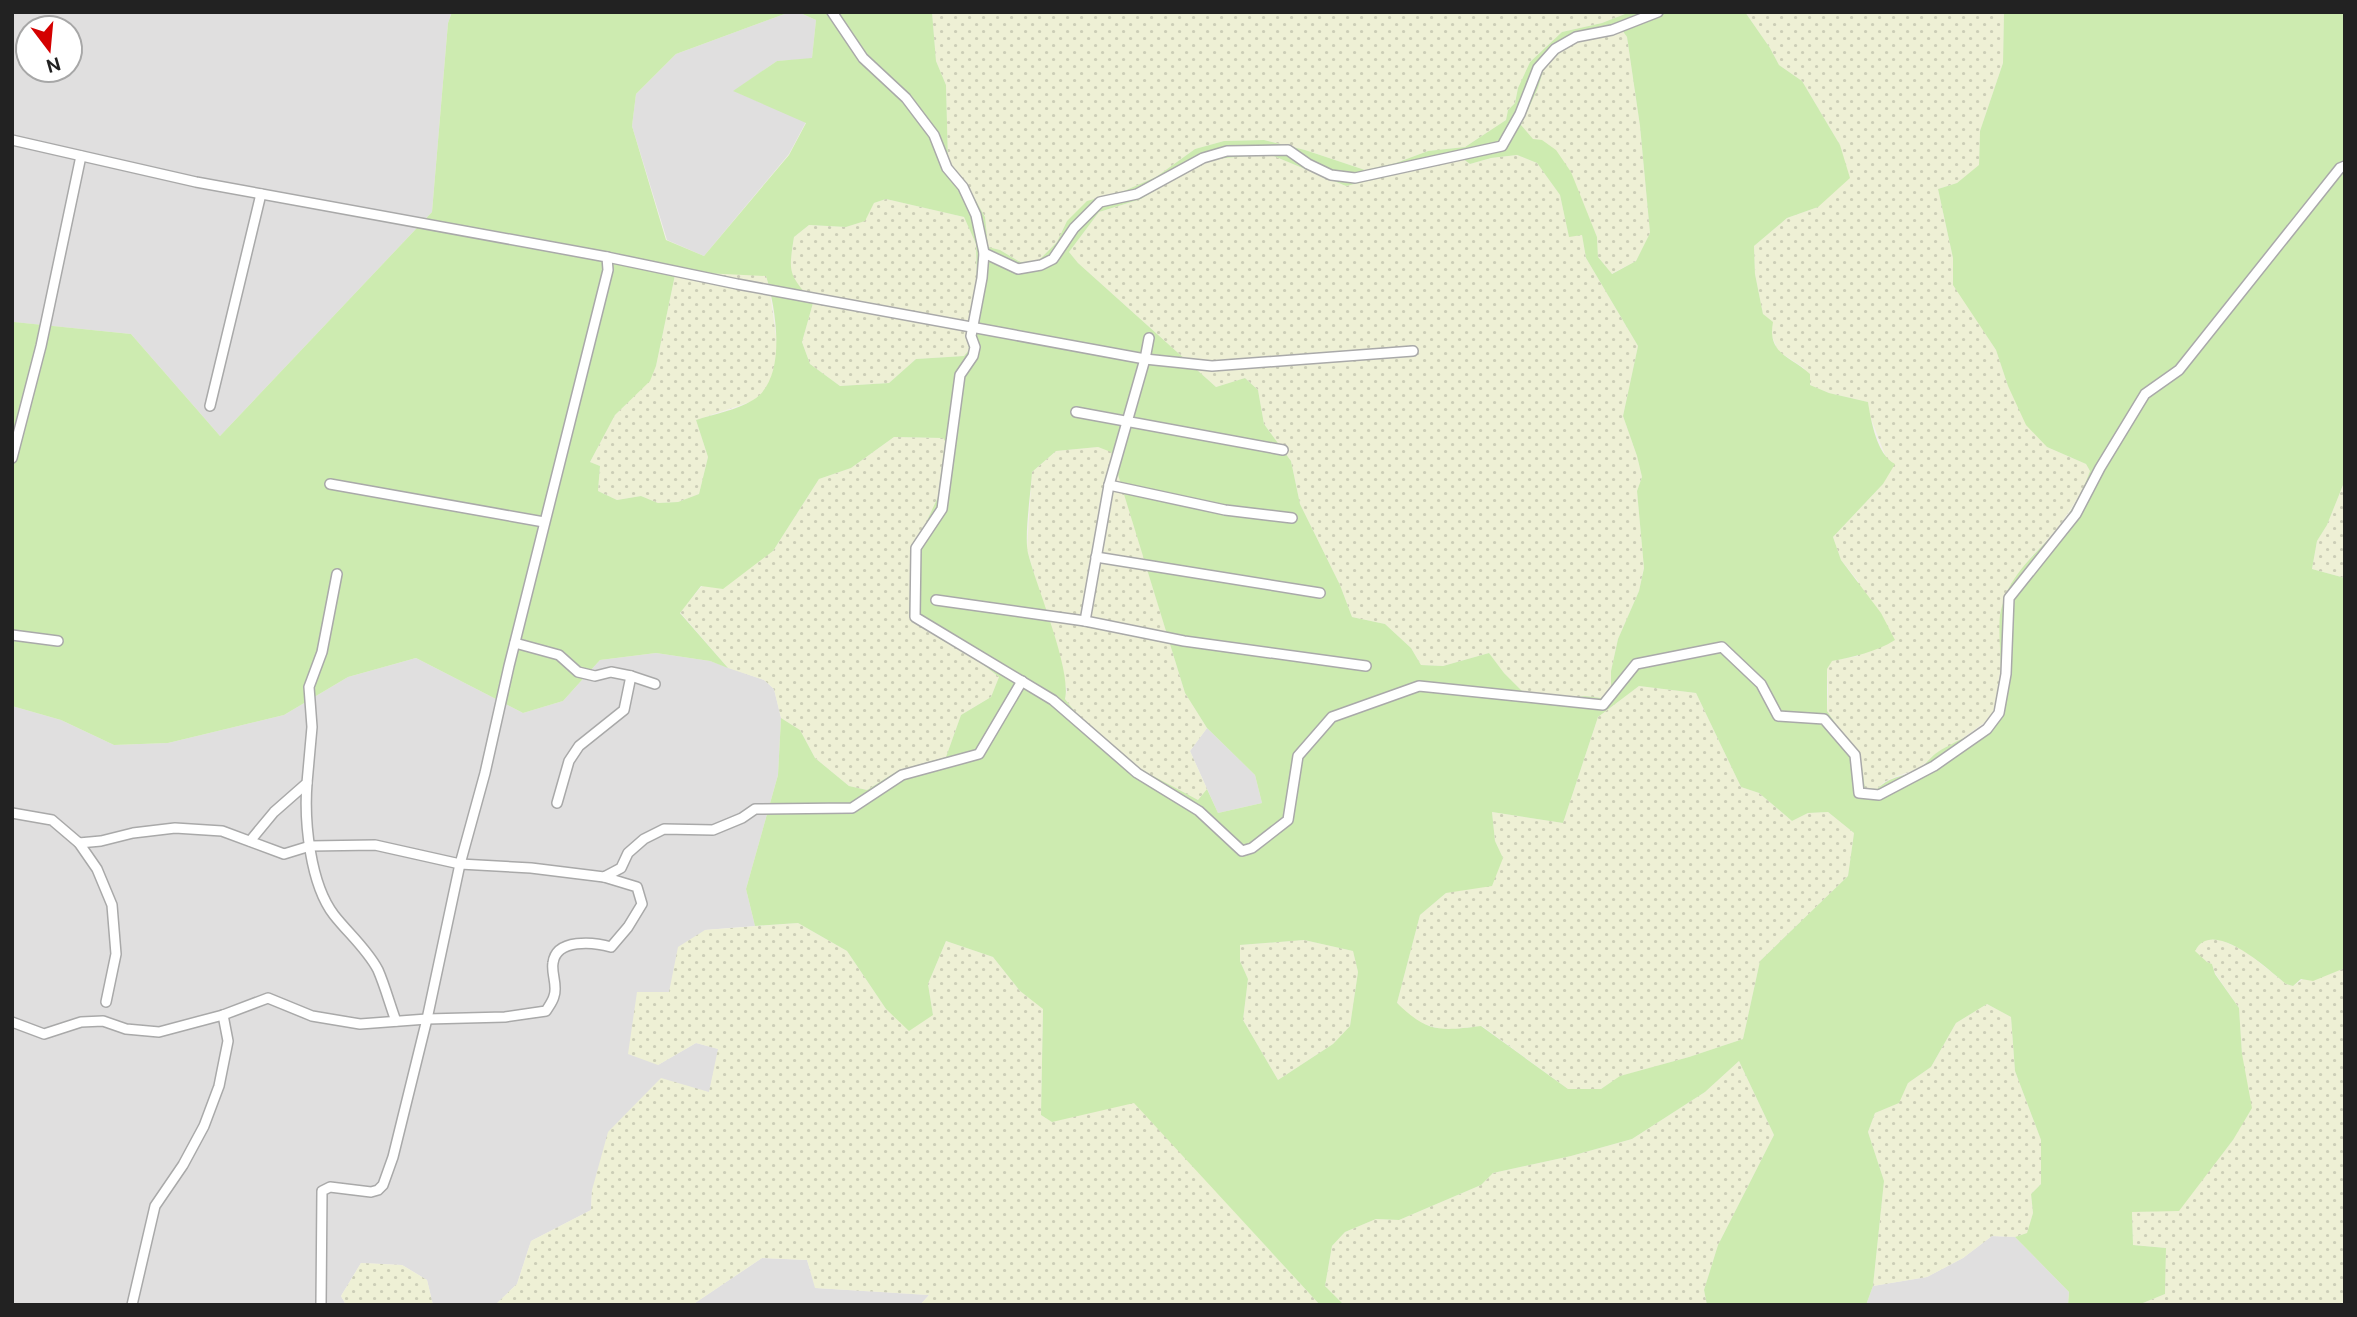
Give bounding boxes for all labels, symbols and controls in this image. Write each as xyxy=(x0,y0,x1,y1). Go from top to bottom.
north arrow xyxy=(14,14,84,84)
text: N xyxy=(44,53,64,78)

